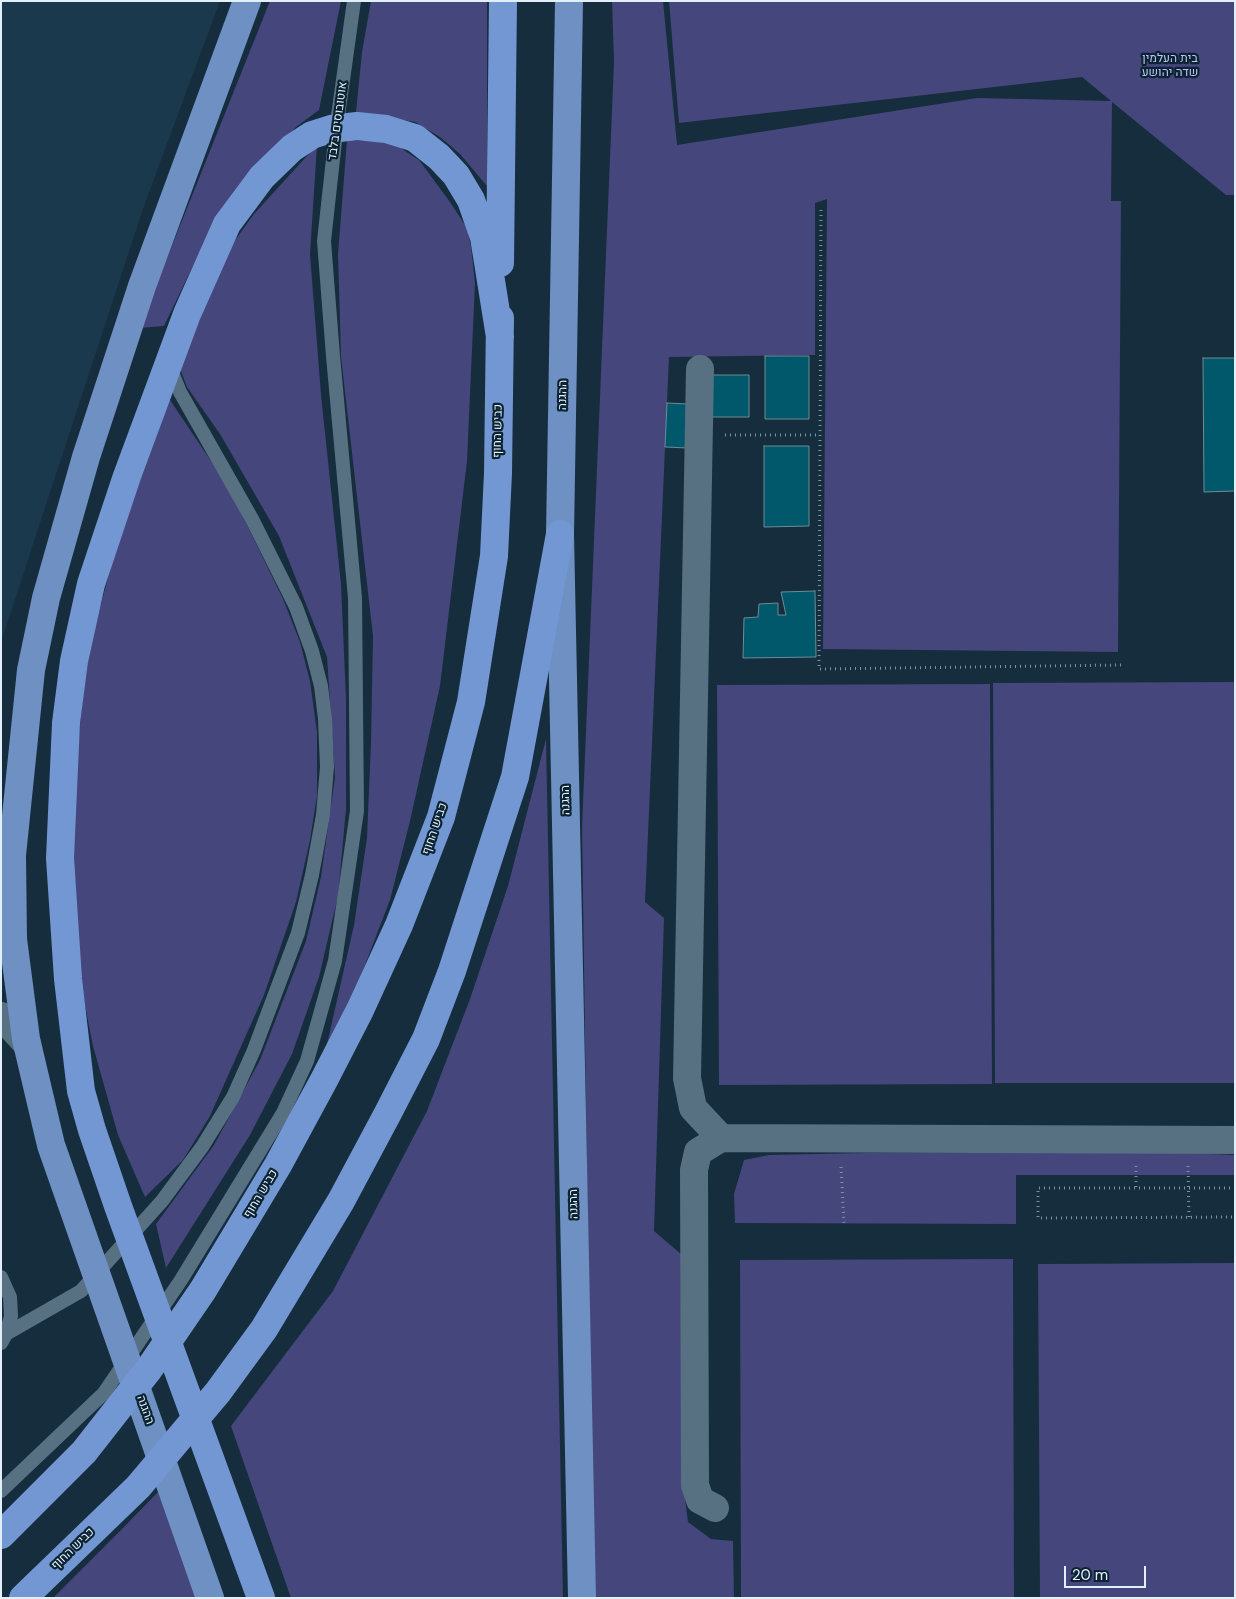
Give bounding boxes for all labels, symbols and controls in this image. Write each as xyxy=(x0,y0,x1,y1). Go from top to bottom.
park label: בית העלמין שדה יהושע xyxy=(1142,52,1198,80)
street label: אוטובוסים בלבד xyxy=(325,81,351,161)
street label: ההגנה xyxy=(556,380,570,410)
street label: כביש החוף xyxy=(490,404,506,458)
street label: ההגנה xyxy=(559,785,573,815)
street label: כביש החוף xyxy=(419,801,451,857)
street label: כביש החוף xyxy=(241,1167,281,1221)
street label: ההגנה xyxy=(567,1189,581,1219)
street label: ההגנה xyxy=(133,1393,157,1427)
street label: כביש החוף xyxy=(49,1525,97,1573)
scale bar xyxy=(1066,1556,1148,1588)
text: 20 m xyxy=(1072,1565,1108,1585)

